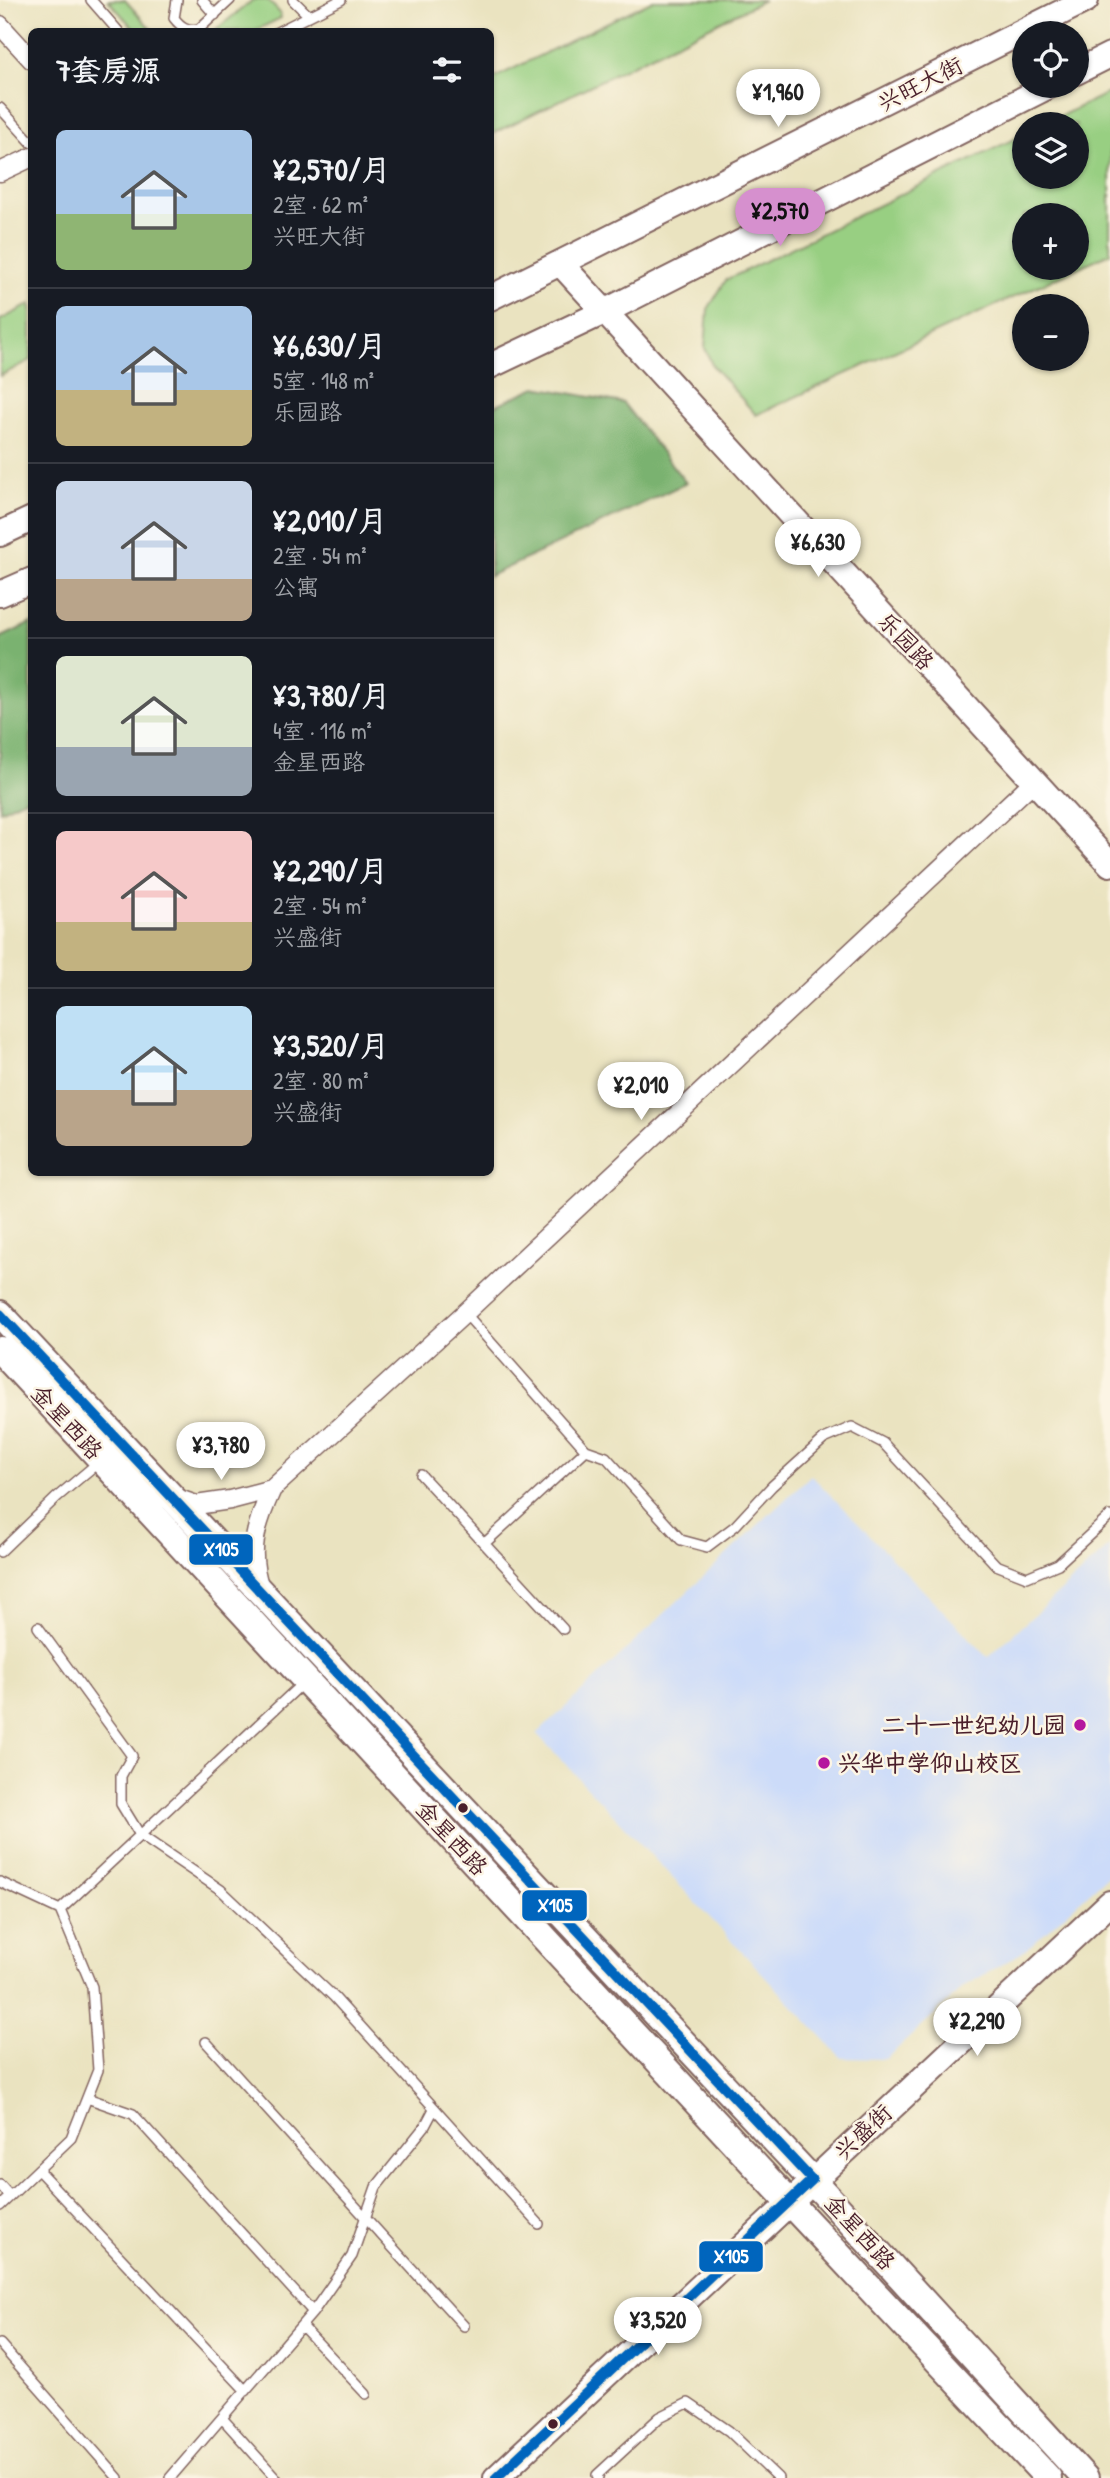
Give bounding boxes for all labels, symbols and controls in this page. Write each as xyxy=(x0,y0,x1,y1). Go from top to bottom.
map controls xyxy=(1012,21,1089,371)
button: locate xyxy=(1012,21,1089,98)
street label: 兴旺大街 xyxy=(872,49,968,118)
text: 7套房源 xyxy=(56,50,161,90)
icon: filters xyxy=(428,51,466,89)
pin: ¥1,960 xyxy=(721,69,835,129)
text: ¥1,960 xyxy=(752,76,804,107)
button: layers xyxy=(1012,112,1089,189)
text: ¥2,570/月 xyxy=(273,149,391,189)
icon: home xyxy=(112,158,196,242)
pin: ¥2,570 xyxy=(723,188,837,248)
text: 2室 · 62 m² xyxy=(273,189,368,220)
text: ¥2,570 xyxy=(751,195,809,226)
button: + xyxy=(1012,203,1089,280)
text: 兴旺大街 xyxy=(273,220,365,251)
button: − xyxy=(1012,294,1089,371)
text: ¥6,630/月 xyxy=(273,325,387,365)
icon: home xyxy=(112,334,196,418)
text: 5室 · 148 m² xyxy=(273,365,374,396)
text: 乐园路 xyxy=(273,396,342,427)
text: ¥2,010/月 xyxy=(273,500,387,540)
icon: home xyxy=(112,509,196,593)
pin: ¥6,630 xyxy=(761,520,875,579)
text: ¥6,630 xyxy=(791,526,845,557)
text: 2室 · 54 m² xyxy=(273,540,367,571)
text: 公寓 xyxy=(273,571,319,602)
street label: 乐园路 xyxy=(872,605,941,676)
text: ¥3,780/月 xyxy=(273,675,390,715)
icon: home xyxy=(112,684,196,768)
text: 4室 · 116 m² xyxy=(273,715,372,746)
text: 金星西路 xyxy=(273,746,365,777)
text: ¥2,290/月 xyxy=(273,850,388,890)
icon: home xyxy=(112,859,196,943)
text: 2室 · 54 m² xyxy=(273,890,367,921)
text: 兴盛街 xyxy=(273,921,342,952)
text: ¥3,520/月 xyxy=(273,1025,389,1065)
icon: home xyxy=(112,1034,196,1118)
pin: ¥2,010 xyxy=(584,1062,698,1122)
text: 2室 · 80 m² xyxy=(273,1065,368,1096)
text: ¥2,010 xyxy=(613,1069,669,1100)
text: 兴盛街 xyxy=(273,1096,342,1127)
street label: 金星西路 xyxy=(25,1377,110,1466)
pin: ¥3,780 xyxy=(164,1422,278,1482)
text: ¥3,780 xyxy=(192,1429,250,1460)
line badge: X105 xyxy=(188,1533,254,1566)
text: X105 xyxy=(204,1536,239,1562)
place label: 二十一世纪幼儿园 xyxy=(882,1709,1066,1740)
marker: 二十一世纪幼儿园 xyxy=(1072,1717,1088,1733)
place label: 兴华中学仰山校区 xyxy=(838,1747,1022,1778)
marker: 兴华中学仰山校区 xyxy=(816,1755,832,1771)
street label: 金星西路 xyxy=(410,1793,495,1882)
unlabelled marker xyxy=(456,1801,470,1815)
line badge: X105 xyxy=(521,1889,588,1922)
text: X105 xyxy=(538,1892,573,1918)
pin: ¥2,290 xyxy=(920,1998,1034,2058)
text: ¥2,290 xyxy=(949,2005,1005,2036)
street label: 兴盛街 xyxy=(827,2097,898,2166)
street label: 金星西路 xyxy=(818,2187,903,2276)
line badge: X105 xyxy=(698,2240,764,2273)
text: X105 xyxy=(714,2243,749,2269)
pin: ¥3,520 xyxy=(601,2298,715,2357)
text: ¥3,520 xyxy=(630,2304,686,2335)
unlabelled marker xyxy=(546,2417,560,2431)

